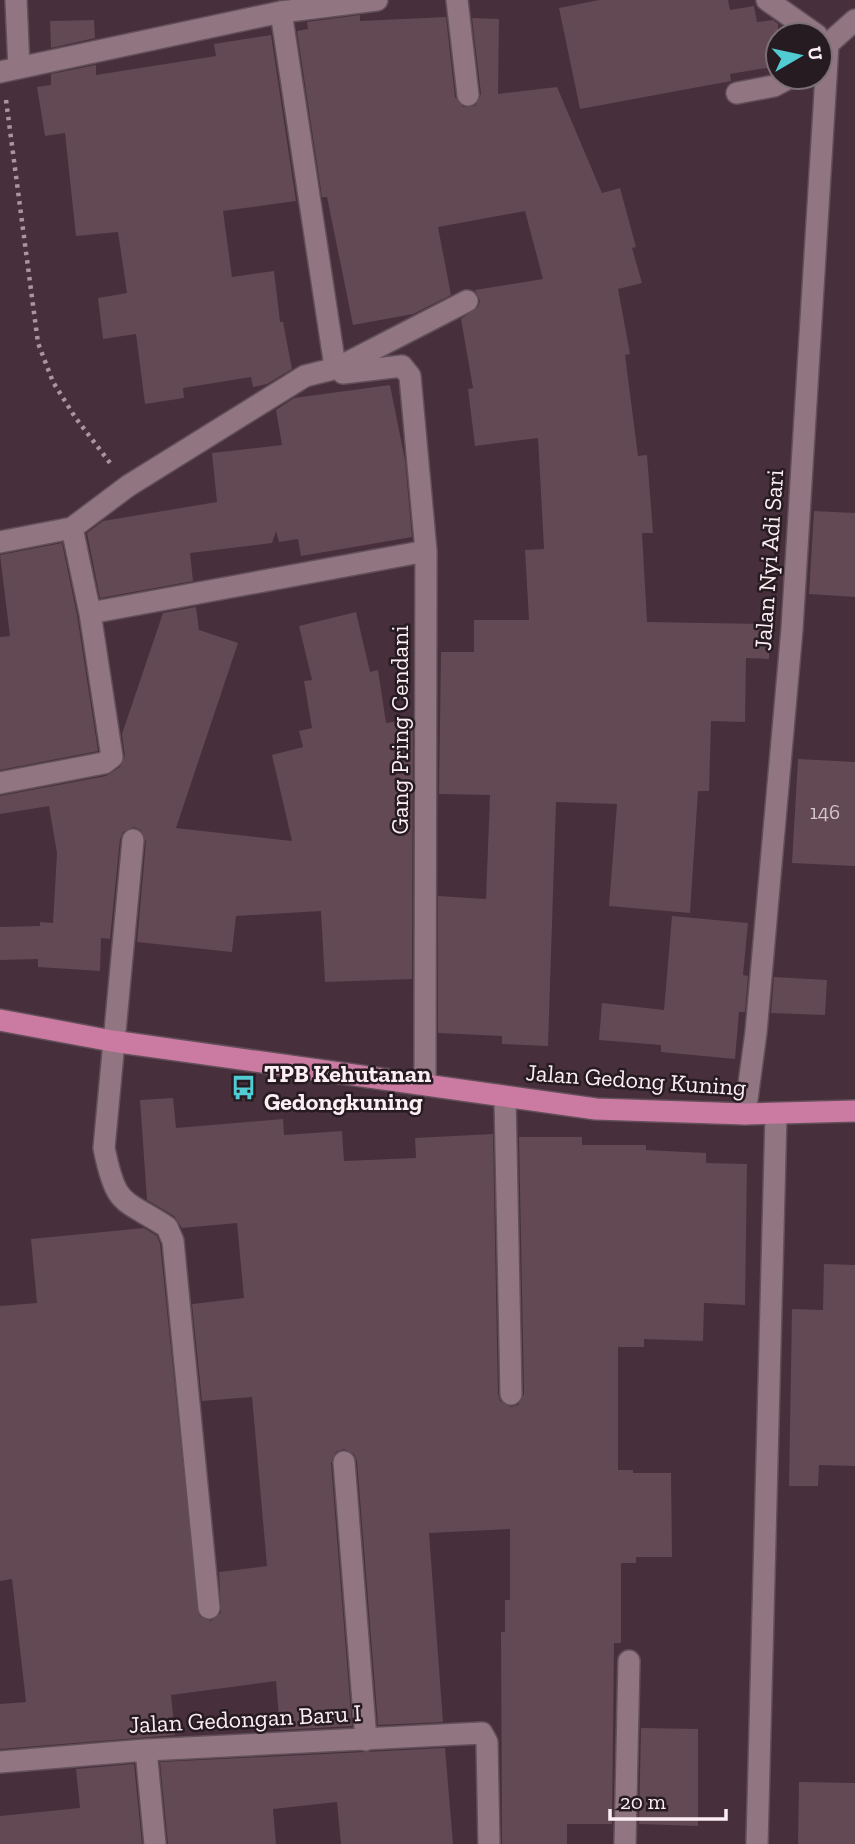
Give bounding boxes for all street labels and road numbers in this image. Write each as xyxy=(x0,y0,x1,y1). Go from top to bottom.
street label: Jalan Nyi Adi Sari xyxy=(748,468,789,652)
street label: Gang Pring Cendani xyxy=(385,625,414,835)
street label: Jalan Gedong Kuning xyxy=(525,1057,747,1102)
street label: Jalan Gedongan Baru I xyxy=(128,1698,362,1739)

